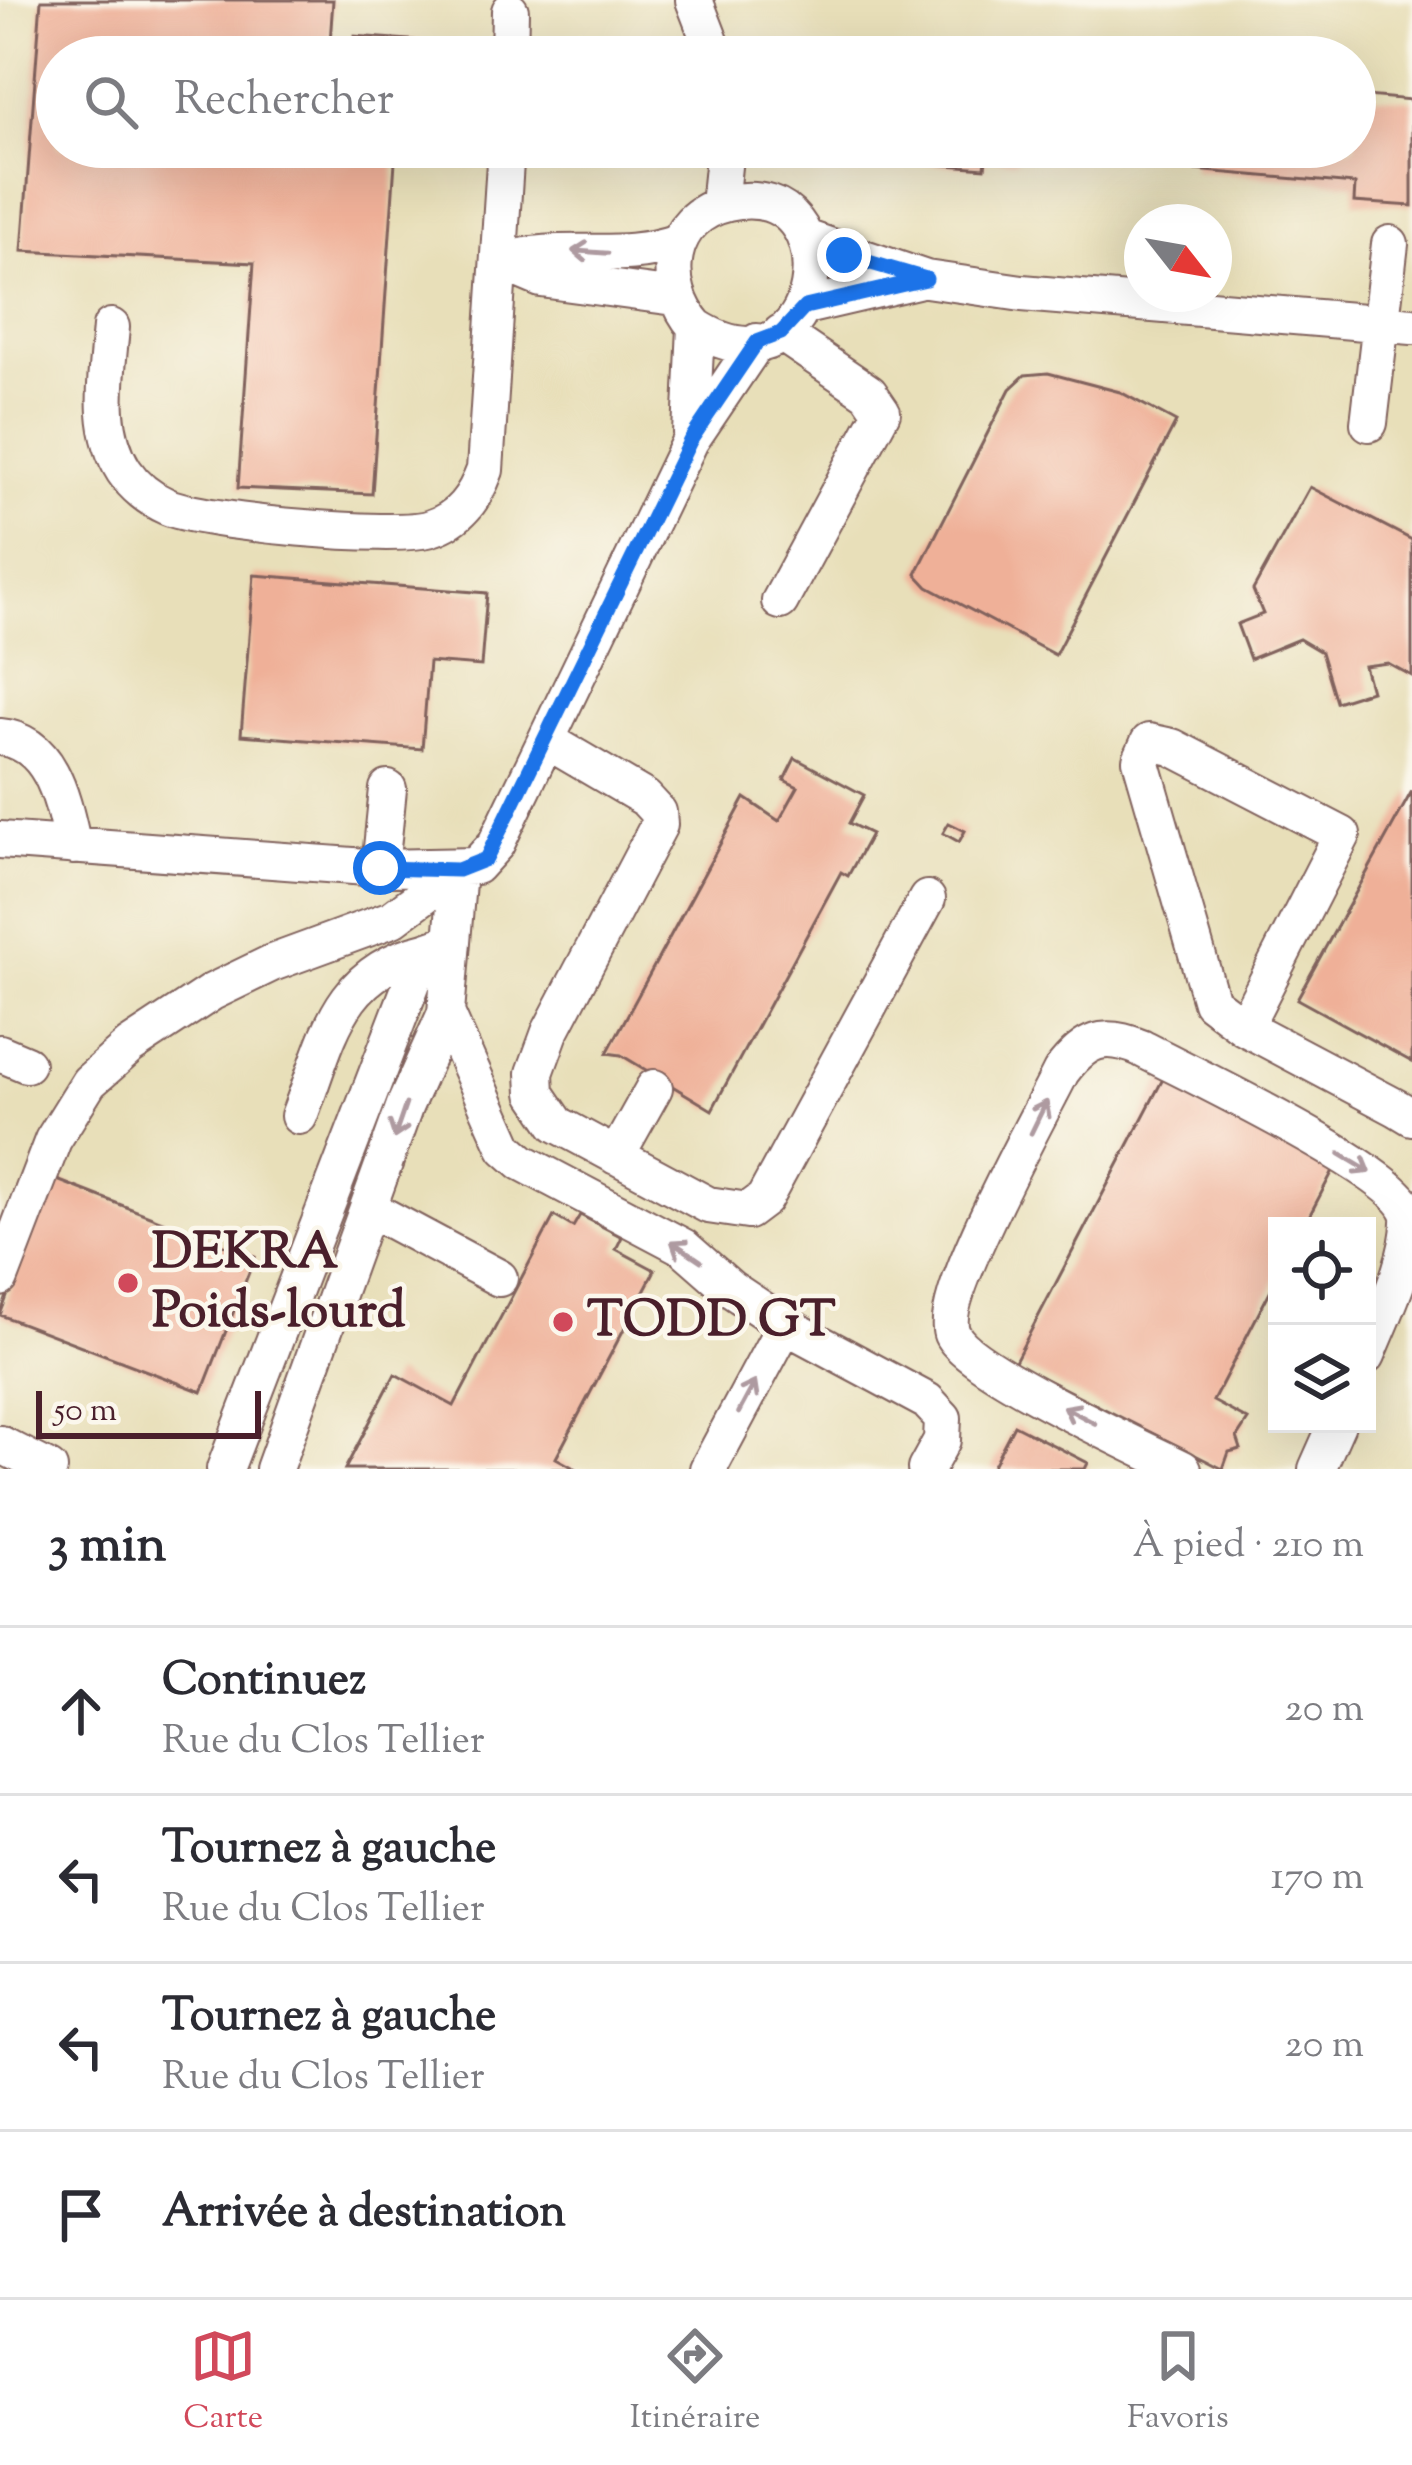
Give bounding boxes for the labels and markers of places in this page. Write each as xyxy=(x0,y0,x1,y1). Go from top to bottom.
place label: DEKRA Poids-lourd xyxy=(152,1218,406,1350)
marker: DEKRA Poids-lourd xyxy=(115,1270,141,1296)
place label: TODD GT xyxy=(587,1286,836,1359)
marker: TODD GT xyxy=(550,1309,576,1335)

